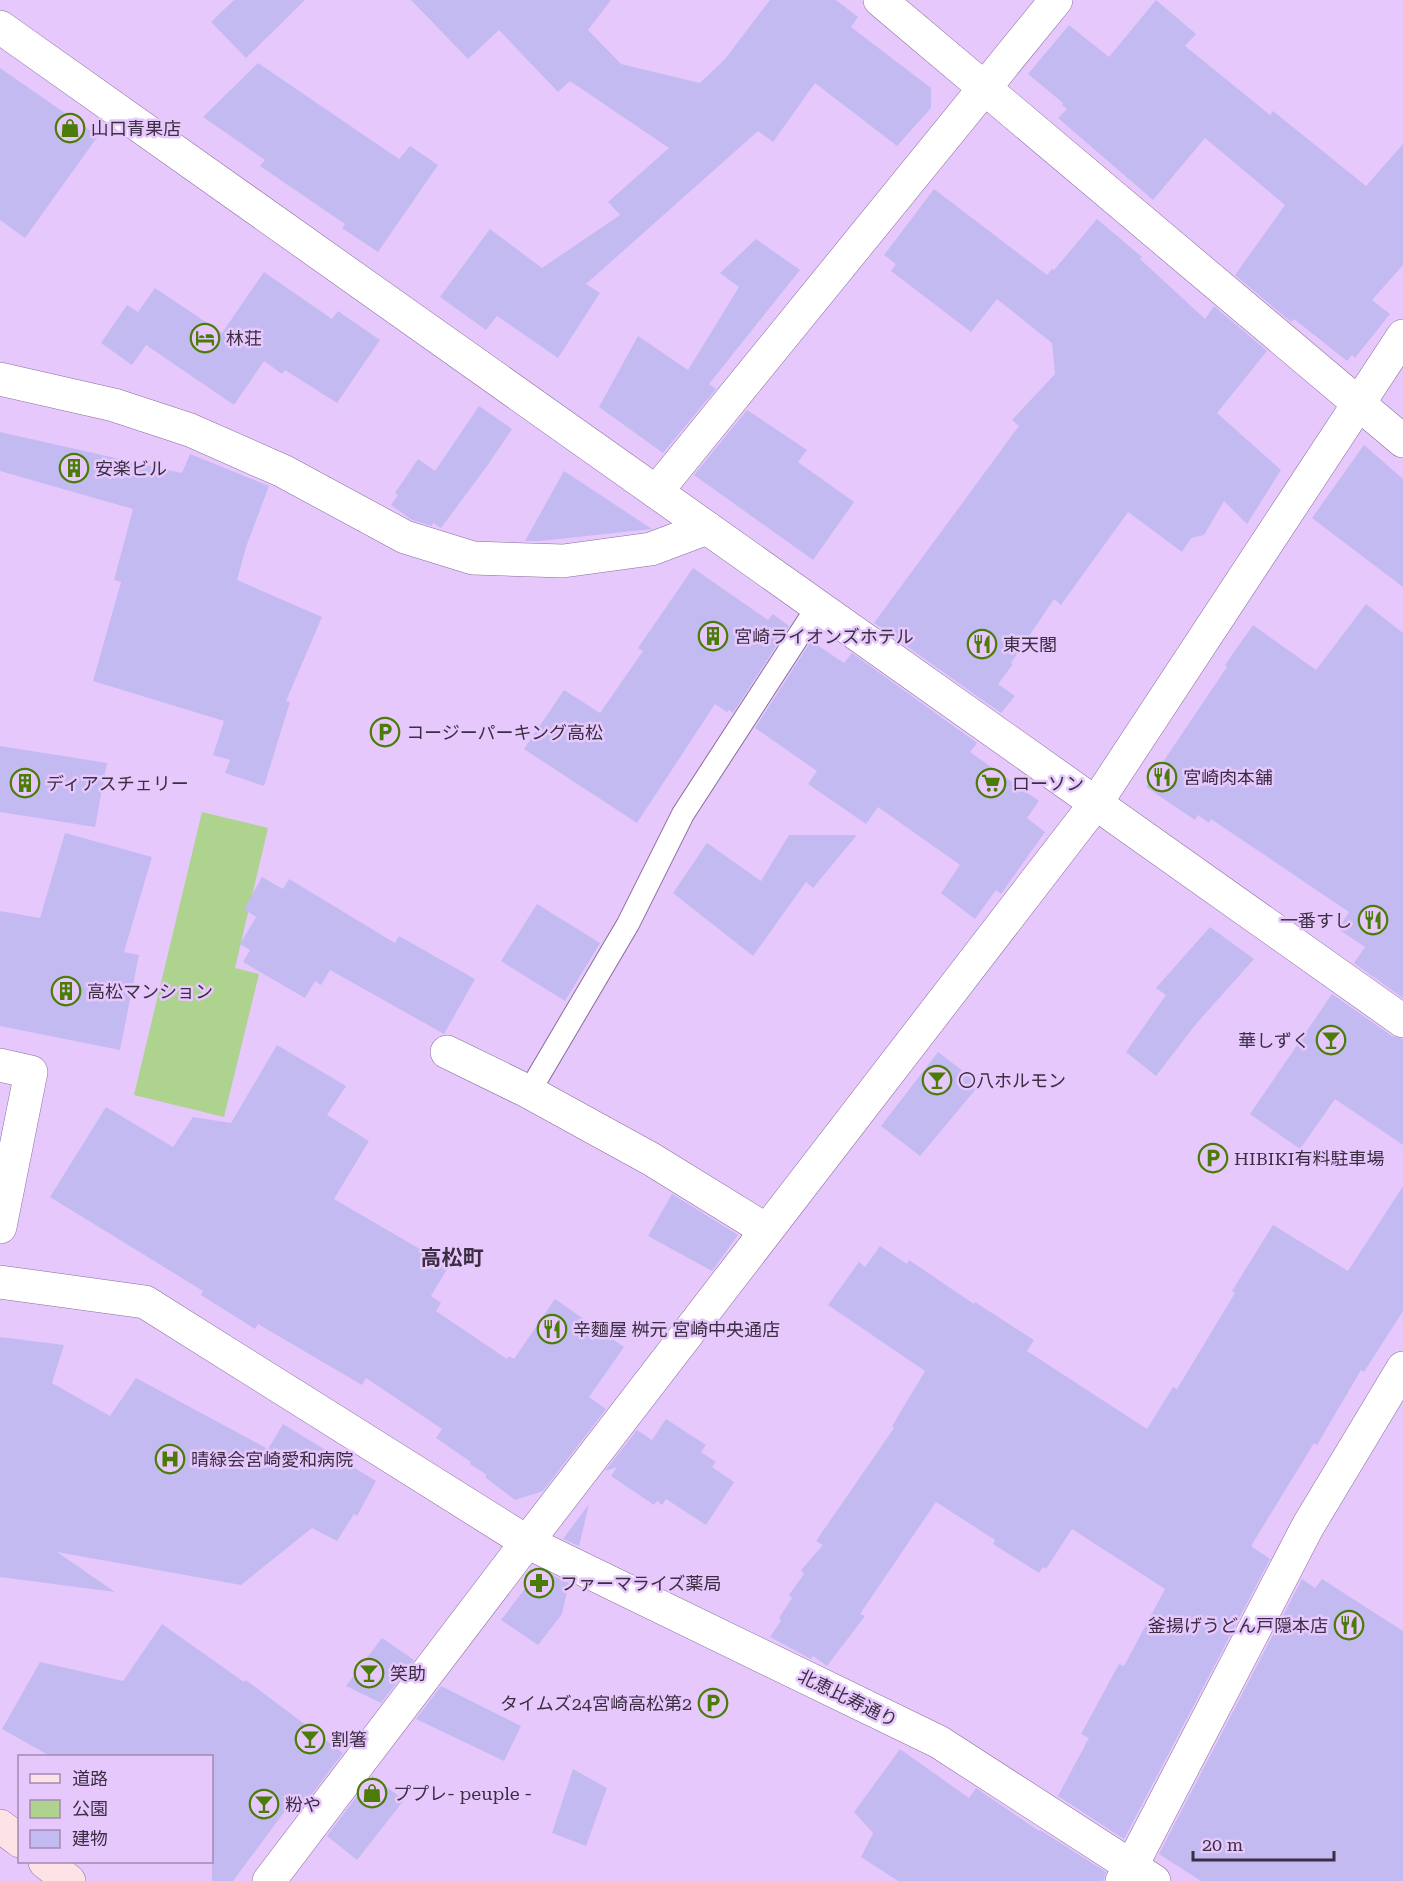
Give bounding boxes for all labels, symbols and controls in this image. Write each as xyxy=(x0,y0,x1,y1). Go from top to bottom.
shop icon: 山口青果店 xyxy=(54,112,86,144)
place label: 山口青果店 xyxy=(91,118,181,139)
hotel icon: 林荘 xyxy=(189,322,221,354)
place label: 林荘 xyxy=(226,328,262,349)
building icon: 安楽ビル xyxy=(58,452,90,484)
place label: 安楽ビル xyxy=(95,458,167,479)
building icon: 宮崎ライオンズホテル xyxy=(697,620,729,652)
place label: 宮崎ライオンズホテル xyxy=(734,626,914,647)
restaurant icon: 東天閣 xyxy=(966,628,998,660)
place label: 東天閣 xyxy=(1003,634,1057,655)
parking icon: コージーパーキング高松 xyxy=(369,716,401,748)
place label: コージーパーキング高松 xyxy=(406,722,603,743)
restaurant icon: 宮崎肉本舗 xyxy=(1146,761,1178,793)
building icon: ディアスチェリー xyxy=(9,767,41,799)
supermarket icon: ローソン xyxy=(975,767,1007,799)
place label: 宮崎肉本舗 xyxy=(1183,767,1273,788)
place label: ディアスチェリー xyxy=(46,773,189,794)
place label: ローソン xyxy=(1012,773,1084,794)
restaurant icon: 一番すし xyxy=(1357,904,1389,936)
place label: 一番すし xyxy=(1280,910,1352,931)
building icon: 高松マンション xyxy=(50,975,82,1007)
place label: 高松マンション xyxy=(87,981,213,1002)
bar icon: 華しずく xyxy=(1315,1024,1347,1056)
place label: 華しずく xyxy=(1238,1030,1310,1051)
bar icon: 〇八ホルモン xyxy=(921,1064,953,1096)
place label: 〇八ホルモン xyxy=(958,1070,1066,1091)
parking icon: HIBIKI有料駐車場 xyxy=(1197,1142,1229,1174)
place label: HIBIKI有料駐車場 xyxy=(1234,1148,1384,1169)
district label: 高松町 xyxy=(421,1246,484,1270)
restaurant icon: 辛麵屋 桝元 宮崎中央通店 xyxy=(536,1313,568,1345)
place label: 辛麵屋 桝元 宮崎中央通店 xyxy=(573,1319,780,1340)
hospital icon: 晴緑会宮崎愛和病院 xyxy=(154,1443,186,1475)
place label: 晴緑会宮崎愛和病院 xyxy=(191,1449,353,1470)
pharmacy icon: ファーマライズ薬局 xyxy=(523,1567,555,1599)
place label: ファーマライズ薬局 xyxy=(560,1573,721,1594)
restaurant icon: 釜揚げうどん戸隠本店 xyxy=(1333,1609,1365,1641)
place label: 釜揚げうどん戸隠本店 xyxy=(1148,1615,1328,1636)
bar icon: 笑助 xyxy=(353,1657,385,1689)
place label: 笑助 xyxy=(390,1663,426,1684)
street label: 北恵比寿通り xyxy=(795,1665,901,1731)
parking icon: タイムズ24宮崎高松第2 xyxy=(697,1687,729,1719)
place label: タイムズ24宮崎高松第2 xyxy=(500,1693,692,1714)
bar icon: 割箸 xyxy=(294,1723,326,1755)
place label: 割箸 xyxy=(331,1729,367,1750)
legend xyxy=(18,1755,213,1863)
text: 道路 xyxy=(72,1768,108,1789)
shop icon: ププレ- peuple - xyxy=(356,1777,388,1809)
place label: ププレ- peuple - xyxy=(393,1783,532,1804)
bar icon: 粉や xyxy=(248,1788,280,1820)
place label: 粉や xyxy=(285,1794,321,1815)
text: 公園 xyxy=(72,1798,108,1819)
scale bar xyxy=(1193,1824,1334,1862)
text: 建物 xyxy=(72,1828,108,1849)
text: 20 m xyxy=(1202,1834,1243,1855)

